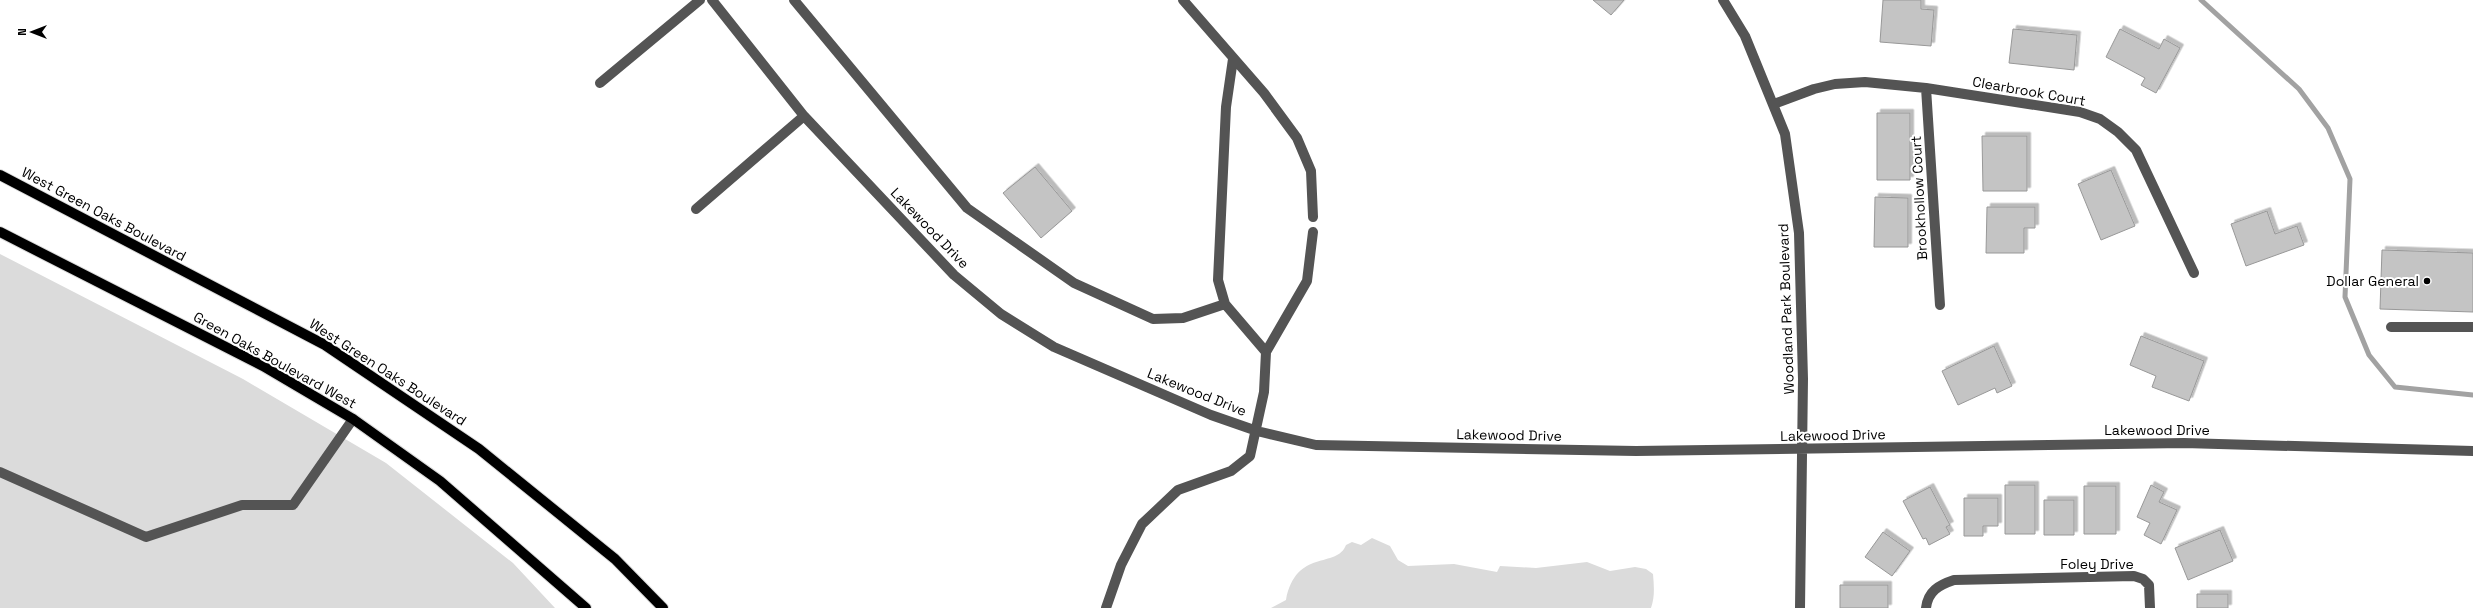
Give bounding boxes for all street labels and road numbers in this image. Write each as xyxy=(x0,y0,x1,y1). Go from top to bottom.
street label: Clearbrook Court xyxy=(1971,72,2087,110)
street label: Brookhollow Court xyxy=(1907,135,1931,261)
street label: West Green Oaks Boulevard xyxy=(19,163,189,265)
street label: Lakewood Drive xyxy=(887,184,973,272)
street label: Woodland Park Boulevard xyxy=(1774,223,1798,395)
street label: Green Oaks Boulevard West xyxy=(190,308,360,412)
street label: West Green Oaks Boulevard xyxy=(306,314,470,430)
street label: Lakewood Drive xyxy=(1145,364,1249,420)
street label: Lakewood Drive xyxy=(2104,421,2210,439)
street label: Lakewood Drive xyxy=(1456,425,1562,445)
street label: Lakewood Drive xyxy=(1780,425,1886,445)
street label: Foley Drive xyxy=(2060,555,2134,573)

